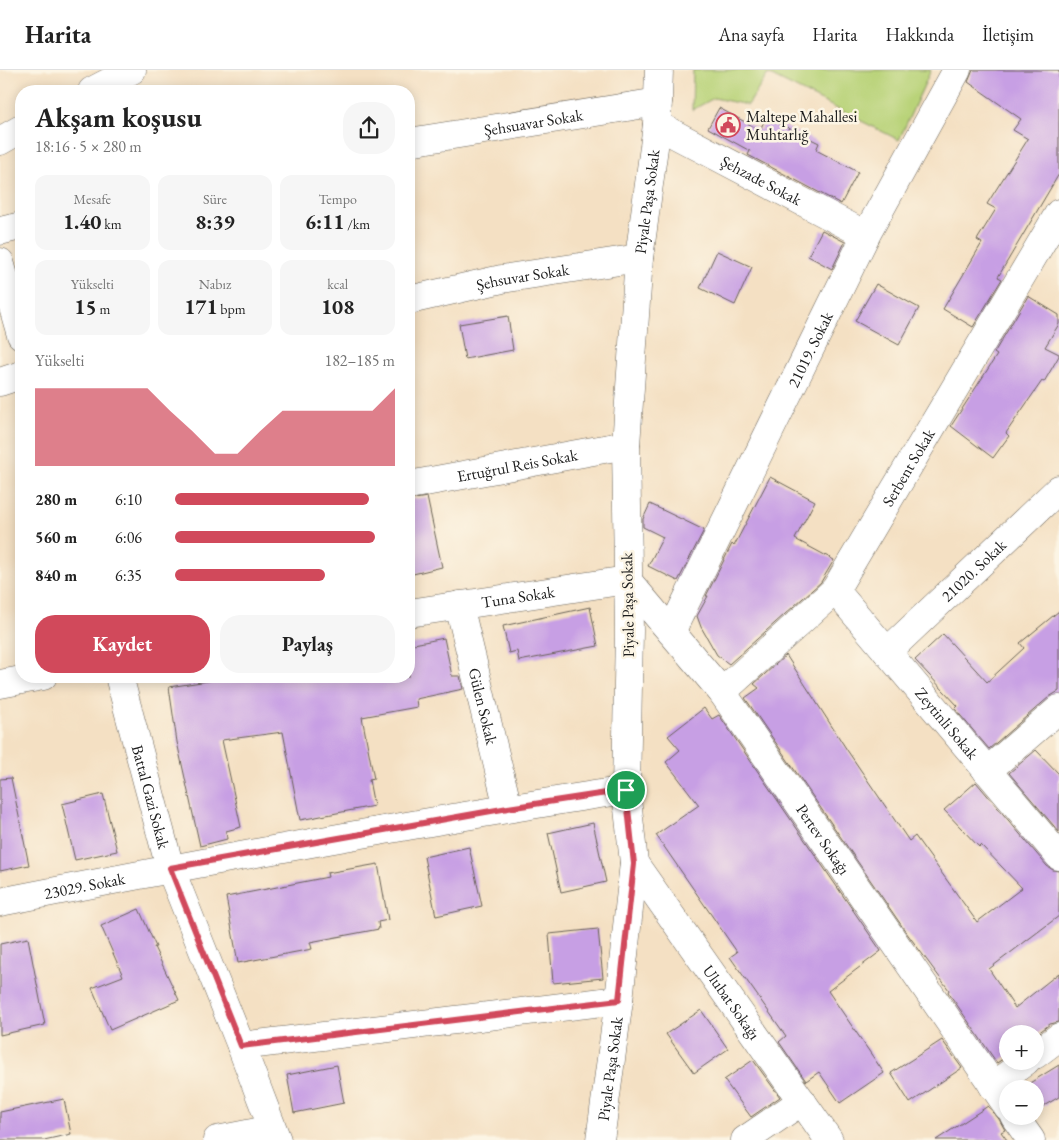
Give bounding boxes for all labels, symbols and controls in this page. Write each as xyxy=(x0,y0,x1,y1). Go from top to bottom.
text: Harita xyxy=(25,19,91,50)
text: Ana sayfa xyxy=(718,23,784,46)
text: Harita xyxy=(812,23,857,46)
text: Hakkında xyxy=(885,23,954,46)
text: İletişim xyxy=(982,23,1034,46)
text: Akşam koşusu xyxy=(35,99,202,135)
button: share xyxy=(343,102,395,154)
street label: Şehsuavar Sokak xyxy=(482,104,585,141)
place label: Maltepe Mahallesi Muhtarlığ xyxy=(746,106,858,145)
public building icon: Maltepe Mahallesi Muhtarlığ xyxy=(715,112,741,138)
text: 18:16 · 5 × 280 m xyxy=(35,136,142,157)
street label: Piyale Paşa Sokak xyxy=(630,148,665,255)
street label: Şehzade Sokak xyxy=(717,150,806,211)
text: Mesafe xyxy=(74,190,111,208)
text: Süre xyxy=(203,190,227,208)
text: Tempo xyxy=(318,190,357,208)
text: 1.40 xyxy=(63,208,101,235)
text: 8:39 xyxy=(195,208,235,235)
text: 6:11 xyxy=(305,208,344,235)
text: km xyxy=(101,215,122,233)
text: /km xyxy=(344,215,370,233)
street label: Şehsuvar Sokak xyxy=(474,259,571,296)
text: Yükselti xyxy=(71,275,114,293)
text: Nabız xyxy=(199,275,231,293)
text: kcal xyxy=(327,275,348,293)
text: 15 xyxy=(74,293,97,320)
text: 171 xyxy=(184,293,218,320)
text: 108 xyxy=(321,293,354,320)
text: m xyxy=(97,300,110,318)
text: bpm xyxy=(218,300,246,318)
street label: 21019. Sokak xyxy=(783,308,838,391)
text: Yükselti xyxy=(35,350,84,371)
text: 182–185 m xyxy=(324,350,395,371)
street label: Serbent Sokak xyxy=(877,424,940,510)
street label: Ertuğrul Reis Sokak xyxy=(455,444,580,487)
text: 280 m xyxy=(35,489,77,510)
text: 6:10 xyxy=(115,489,142,510)
text: 560 m xyxy=(35,527,77,548)
text: 6:06 xyxy=(115,527,142,548)
street label: 21020. Sokak xyxy=(937,534,1011,606)
street label: Piyale Paşa Sokak xyxy=(616,552,639,658)
text: 840 m xyxy=(35,565,77,586)
text: 6:35 xyxy=(115,565,142,586)
street label: Tuna Sokak xyxy=(480,581,556,613)
button: Kaydet xyxy=(35,615,210,673)
button: Paylaş xyxy=(220,615,395,673)
street label: Gülen Sokak xyxy=(464,666,502,747)
street label: Zeytinli Sokak xyxy=(910,683,983,764)
street label: Battal Gazi Sokak xyxy=(127,743,175,852)
pin xyxy=(605,769,647,811)
icon: arrive xyxy=(612,776,640,804)
street label: Pertev Sokağı xyxy=(791,800,855,879)
street label: 23029. Sokak xyxy=(42,868,127,904)
street label: Ulubat Sokağı xyxy=(698,961,765,1044)
street label: Piyale Paşa Sokak xyxy=(593,1015,628,1122)
map controls xyxy=(999,1025,1044,1125)
button: + xyxy=(999,1025,1044,1070)
button: − xyxy=(999,1080,1044,1125)

